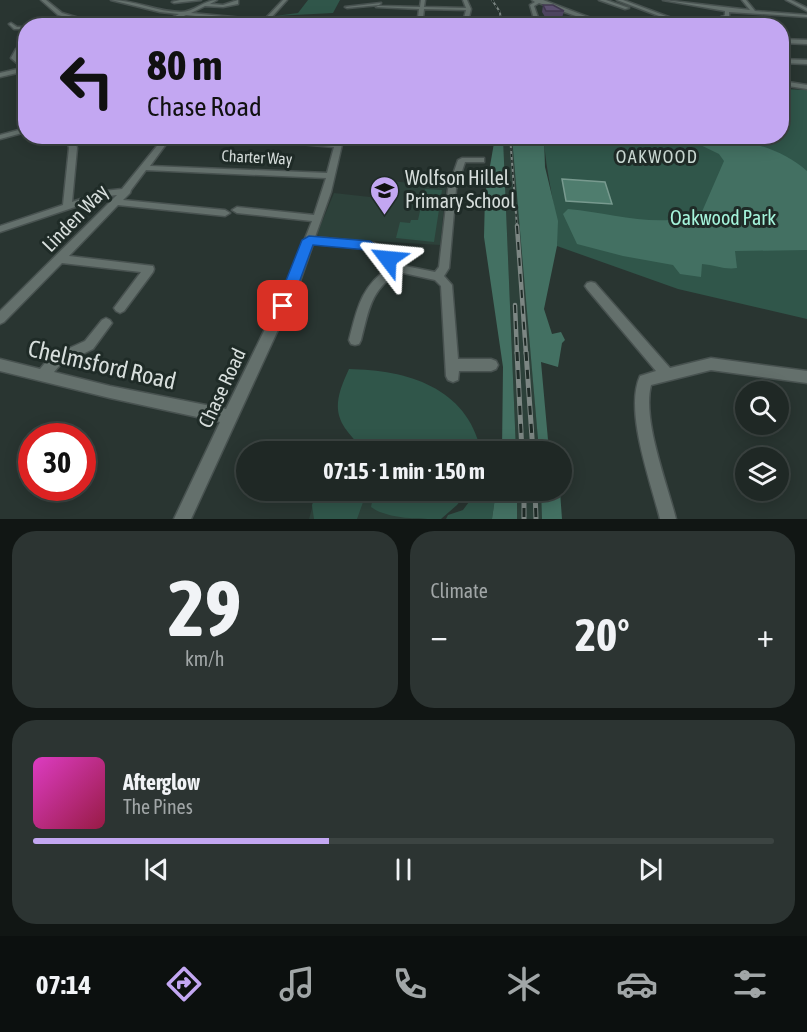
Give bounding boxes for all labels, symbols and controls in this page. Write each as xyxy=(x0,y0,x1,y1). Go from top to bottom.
text: 80 m xyxy=(147,41,222,89)
icon: left xyxy=(48,42,126,120)
text: Chase Road xyxy=(147,91,262,122)
street label: Charter Way xyxy=(221,146,293,169)
district label: OAKWOOD xyxy=(616,146,698,167)
place label: Wolfson Hillel Primary School xyxy=(405,166,516,212)
school or university icon: Wolfson Hillel Primary School xyxy=(368,174,400,216)
street label: Linden Way xyxy=(37,179,112,256)
park label: Oakwood Park xyxy=(670,206,776,229)
position arrow xyxy=(356,227,420,291)
pin xyxy=(257,280,308,331)
icon: arrive xyxy=(266,289,299,322)
street label: Chelmsford Road xyxy=(26,334,179,395)
street label: Chase Road xyxy=(193,344,250,431)
map controls xyxy=(735,381,789,501)
button: search xyxy=(735,381,789,435)
speed limit sign: 30 xyxy=(18,423,96,501)
button: layers xyxy=(735,447,789,501)
text: 07:15 · 1 min · 150 m xyxy=(323,458,485,484)
text: 29 xyxy=(168,563,241,653)
text: Climate xyxy=(431,579,488,602)
text: 20° xyxy=(575,609,630,661)
text: − xyxy=(431,616,448,654)
text: + xyxy=(757,616,774,654)
text: km/h xyxy=(185,647,225,670)
text: Afterglow xyxy=(123,769,200,795)
text: The Pines xyxy=(123,795,193,818)
icon: previous xyxy=(140,853,173,886)
icon: pause xyxy=(387,853,420,886)
icon: next xyxy=(634,853,667,886)
icon: directions xyxy=(163,963,205,1005)
icon: music xyxy=(276,963,318,1005)
icon: phone xyxy=(389,963,431,1005)
icon: climate xyxy=(503,963,545,1005)
icon: car xyxy=(616,963,658,1005)
icon: filters xyxy=(729,963,771,1005)
text: 07:14 xyxy=(36,969,91,1000)

